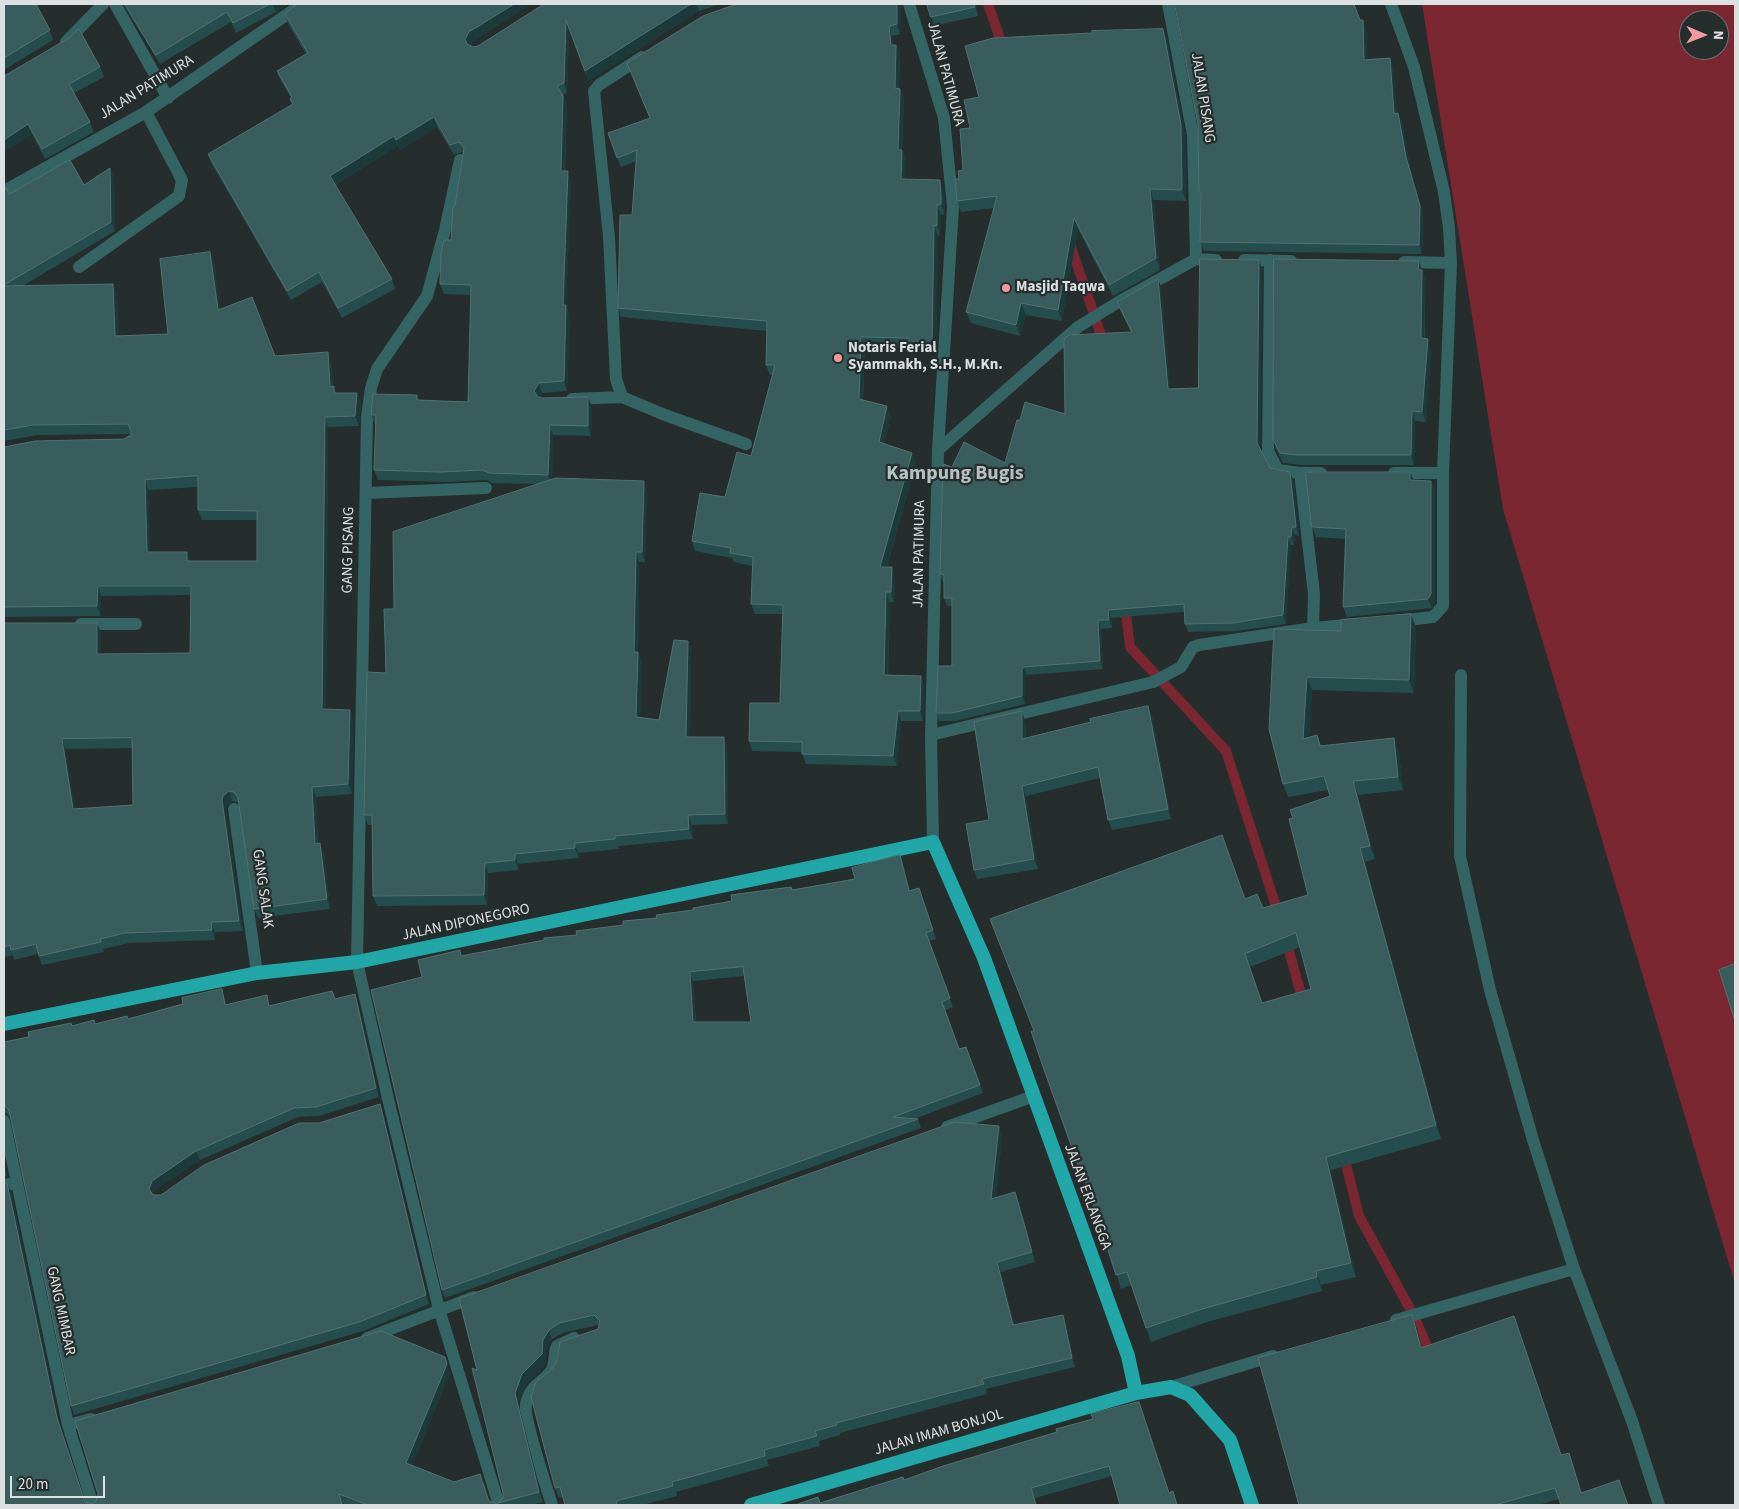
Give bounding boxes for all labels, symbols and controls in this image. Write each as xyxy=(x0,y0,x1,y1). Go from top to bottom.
north arrow xyxy=(1679,10,1729,60)
street label: JALAN PATIMURA xyxy=(922,20,968,128)
text: N xyxy=(1708,30,1728,40)
street label: JALAN PATIMURA xyxy=(97,52,197,124)
street label: JALAN PISANG xyxy=(1186,52,1218,144)
place label: Masjid Taqwa xyxy=(1016,279,1105,297)
marker: Masjid Taqwa xyxy=(1000,282,1012,294)
place label: Notaris Ferial Syammakh, S.H., M.Kn. xyxy=(848,340,1003,375)
marker: Notaris Ferial Syammakh, S.H., M.Kn. xyxy=(832,352,844,364)
district label: Kampung Bugis xyxy=(886,463,1024,487)
street label: JALAN PATIMURA xyxy=(910,500,930,608)
street label: GANG PISANG xyxy=(339,506,359,594)
street label: GANG SALAK xyxy=(248,848,276,930)
street label: JALAN DIPONEGORO xyxy=(400,901,532,945)
street label: JALAN ERLANGGA xyxy=(1059,1141,1115,1253)
street label: GANG MIMBAR xyxy=(42,1265,78,1357)
street label: JALAN IMAM BONJOL xyxy=(872,1406,1006,1460)
scale bar xyxy=(12,1466,108,1498)
text: 20 m xyxy=(18,1474,48,1495)

